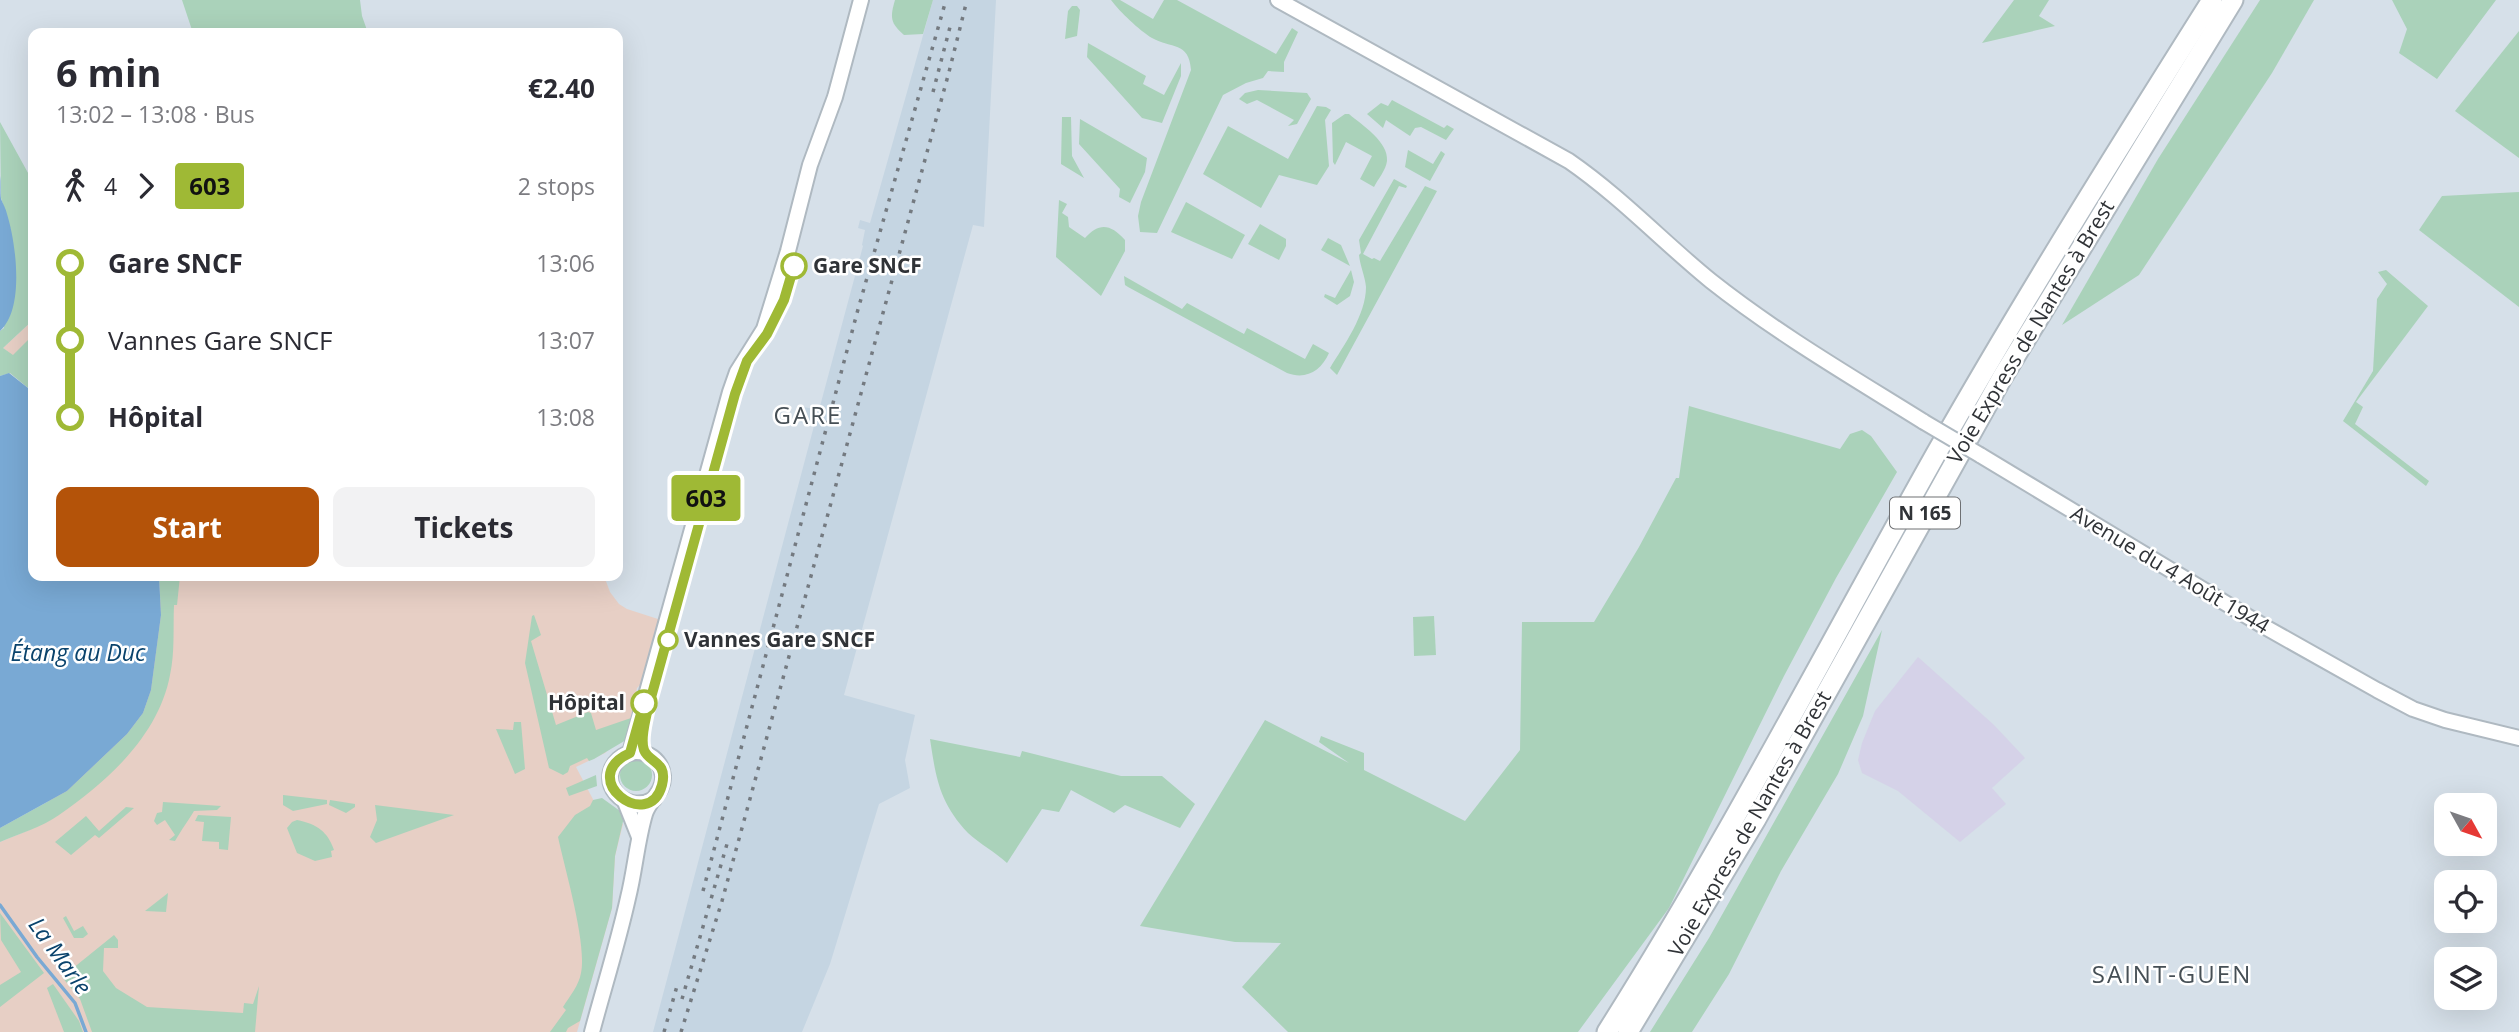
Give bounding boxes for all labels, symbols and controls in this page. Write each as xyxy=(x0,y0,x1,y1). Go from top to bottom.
text: 6 min xyxy=(56,46,161,98)
text: €2.40 xyxy=(528,70,595,106)
text: 13:02 – 13:08 · Bus xyxy=(56,98,255,130)
icon: walk xyxy=(56,167,94,205)
icon: forward xyxy=(127,167,165,205)
text: 603 xyxy=(189,169,230,202)
text: 4 xyxy=(104,170,117,202)
text: 2 stops xyxy=(518,170,595,202)
street label: Voie Express de Nantes à Brest xyxy=(1940,194,2120,468)
text: Gare SNCF xyxy=(108,245,243,281)
text: 13:06 xyxy=(536,247,595,279)
place label: Gare SNCF xyxy=(813,251,922,279)
marker: Gare SNCF xyxy=(781,253,807,279)
text: Vannes Gare SNCF xyxy=(108,322,333,358)
text: 13:07 xyxy=(536,324,595,356)
district label: GARE xyxy=(774,398,842,431)
text: Hôpital xyxy=(108,399,203,435)
text: 13:08 xyxy=(536,401,595,433)
line badge: 603 xyxy=(666,475,746,521)
text: 603 xyxy=(685,481,727,514)
button: Start xyxy=(56,487,319,567)
button: Tickets xyxy=(333,487,595,567)
road number: N 165 xyxy=(1890,498,1960,528)
street label: Avenue du 4 Août 1944 xyxy=(2066,499,2275,640)
place label: Vannes Gare SNCF xyxy=(684,625,875,653)
marker: Vannes Gare SNCF xyxy=(658,630,678,650)
water label: Étang au Duc xyxy=(11,636,146,668)
street label: Voie Express de Nantes à Brest xyxy=(1661,685,1837,962)
place label: Hôpital xyxy=(548,688,625,716)
marker: Hôpital xyxy=(631,690,657,716)
north arrow xyxy=(2434,793,2497,856)
map controls xyxy=(2434,793,2497,1010)
button: locate xyxy=(2434,870,2497,933)
water label: La Marle xyxy=(22,910,100,1001)
button: layers xyxy=(2434,947,2497,1010)
district label: SAINT-GUEN xyxy=(2092,957,2252,990)

